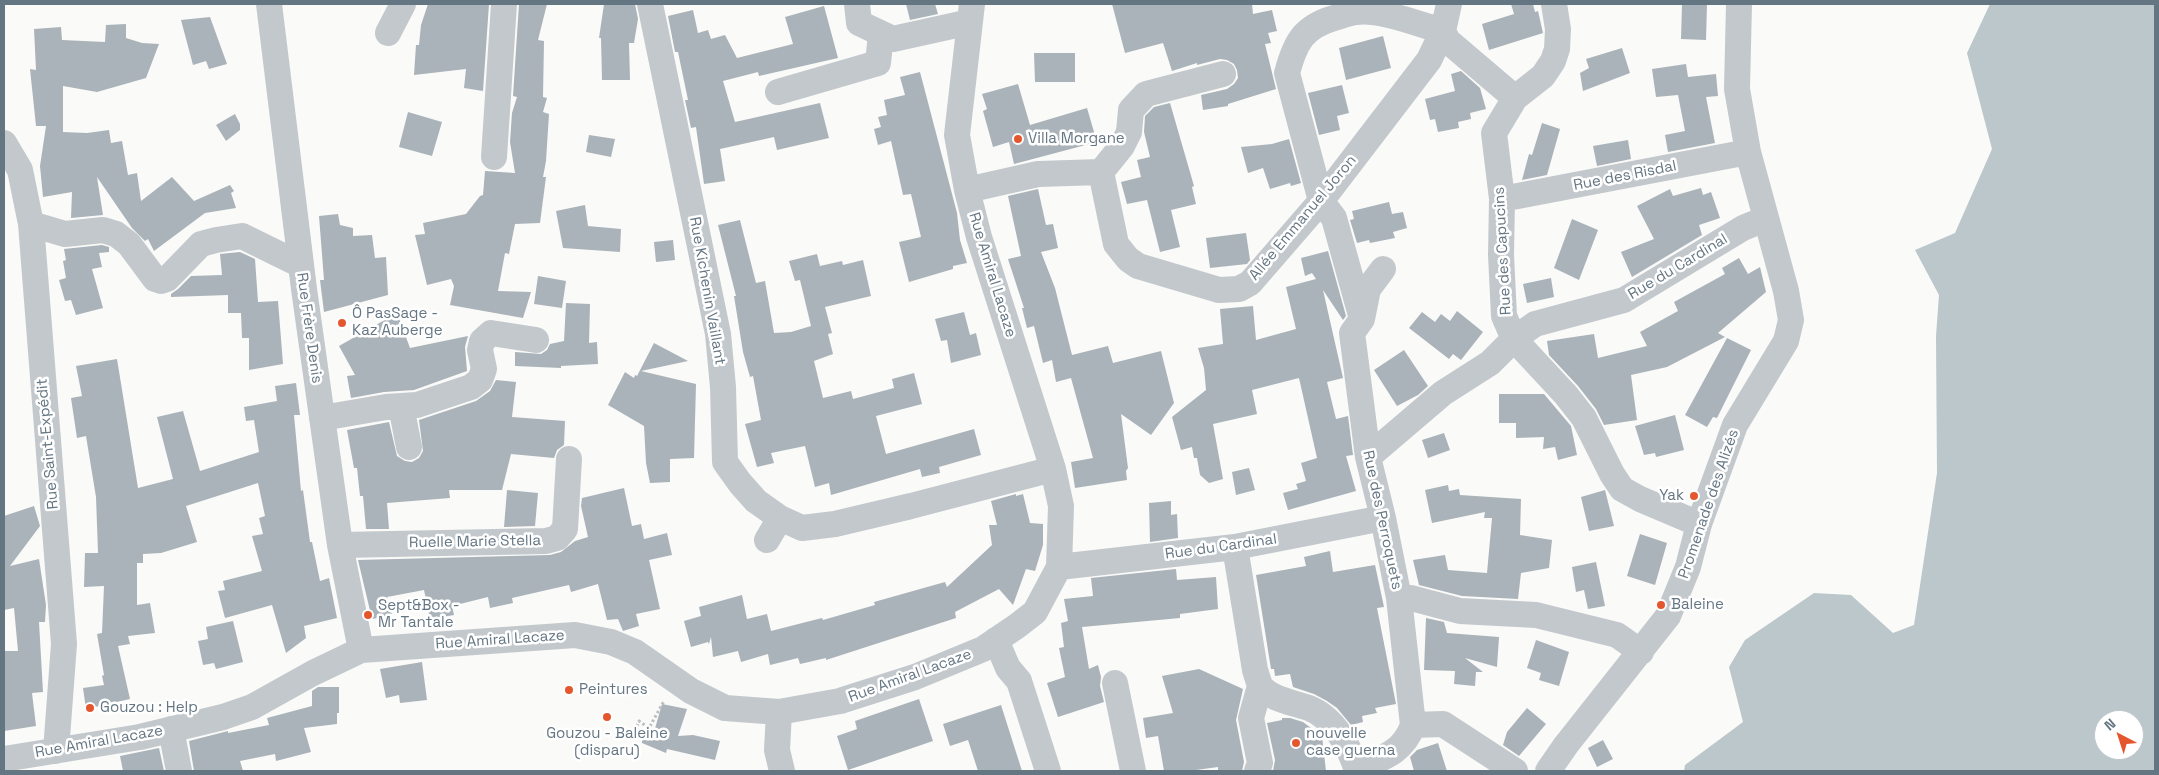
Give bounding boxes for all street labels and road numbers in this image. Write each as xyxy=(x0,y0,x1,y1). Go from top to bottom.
street label: Allée Emmanuel Joron xyxy=(1245,152,1361,284)
street label: Rue des Risdal xyxy=(1572,157,1678,195)
street label: Rue des Capucins xyxy=(1491,186,1515,316)
street label: Rue Amiral Lacaze xyxy=(964,210,1020,340)
street label: Rue Kichenin Vaillant xyxy=(685,216,729,366)
street label: Rue du Cardinal xyxy=(1625,230,1731,304)
street label: Rue Frère Denis xyxy=(292,272,326,384)
street label: Rue Saint-Expédit xyxy=(33,378,63,510)
street label: Promenade des Alizés xyxy=(1675,427,1743,581)
street label: Rue des Perroquets xyxy=(1358,449,1406,591)
street label: Rue du Cardinal xyxy=(1164,530,1278,564)
street label: Ruelle Marie Stella xyxy=(409,532,541,552)
street label: Rue Amiral Lacaze xyxy=(435,627,565,653)
street label: Rue Amiral Lacaze xyxy=(846,645,974,707)
street label: Rue Amiral Lacaze xyxy=(34,722,164,762)

